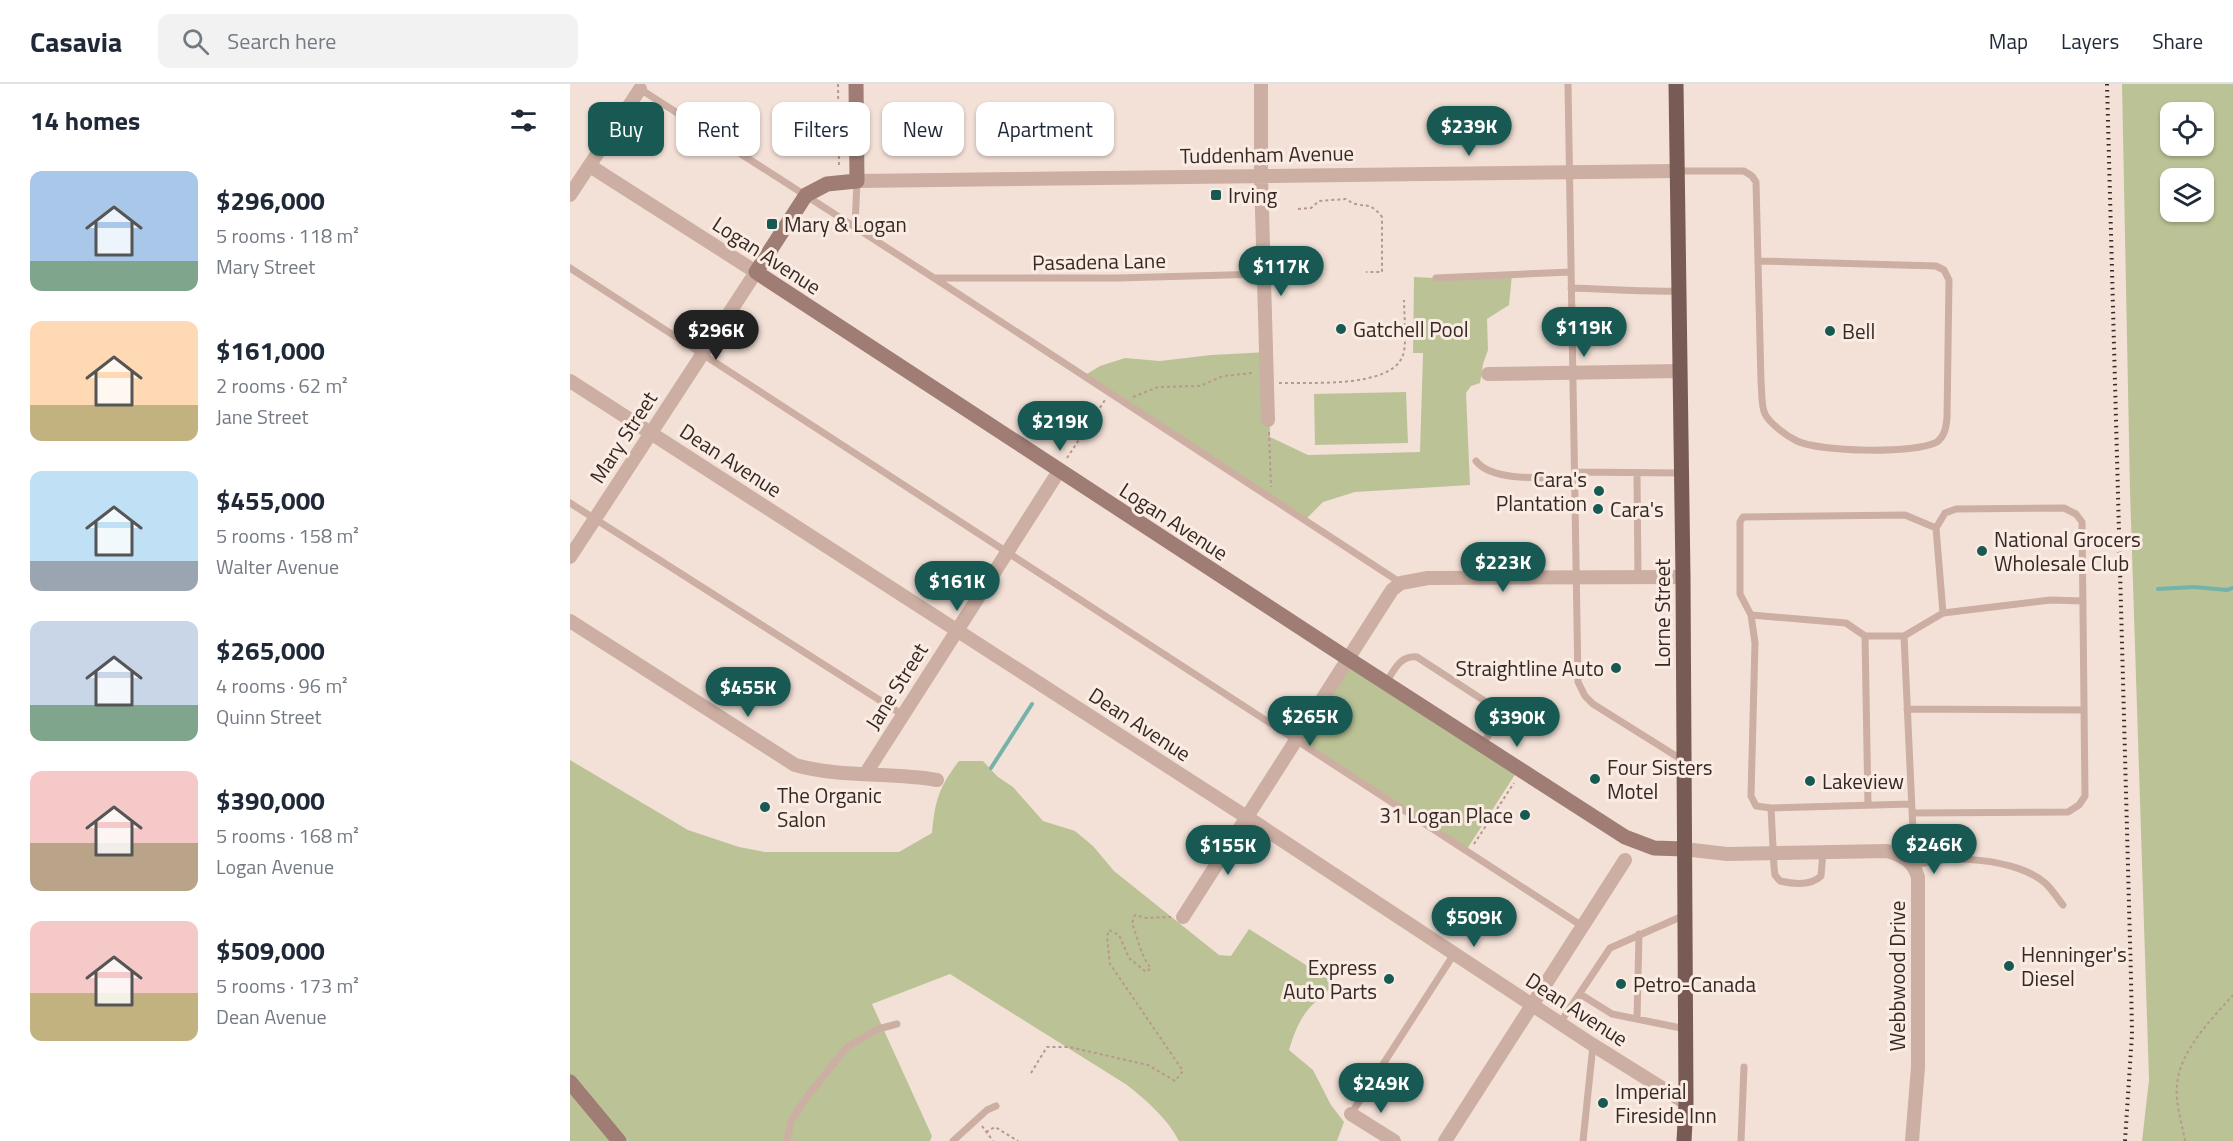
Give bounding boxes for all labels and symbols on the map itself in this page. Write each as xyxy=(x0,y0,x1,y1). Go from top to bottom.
pin: $239K xyxy=(1427,106,1511,157)
street label: Tuddenham Avenue xyxy=(1180,136,1354,172)
place label: Irving xyxy=(1228,179,1277,211)
marker: Irving xyxy=(1209,188,1223,202)
street label: Logan Avenue xyxy=(706,208,828,302)
place label: Mary & Logan xyxy=(784,208,907,240)
marker: Mary & Logan xyxy=(765,217,779,231)
street label: Pasadena Lane xyxy=(1032,244,1166,278)
pin: $117K xyxy=(1239,246,1323,297)
pin: $119K xyxy=(1542,307,1626,358)
pin: $296K xyxy=(674,310,758,361)
place label: Gatchell Pool xyxy=(1353,313,1469,345)
place label: Bell xyxy=(1842,315,1875,347)
marker: Gatchell Pool xyxy=(1334,322,1348,336)
marker: Bell xyxy=(1823,324,1837,338)
street label: Mary Street xyxy=(581,384,665,489)
pin: $219K xyxy=(1018,401,1102,452)
street label: Dean Avenue xyxy=(674,415,788,505)
place label: Cara's Plantation xyxy=(1496,463,1587,519)
street label: Logan Avenue xyxy=(1113,474,1235,568)
marker: Cara's Plantation xyxy=(1592,484,1606,498)
place label: Cara's xyxy=(1610,493,1664,525)
marker: Cara's xyxy=(1591,502,1605,516)
place label: National Grocers Wholesale Club xyxy=(1994,523,2141,579)
pin: $223K xyxy=(1461,542,1545,593)
marker: National Grocers Wholesale Club xyxy=(1975,544,1989,558)
street label: Lorne Street xyxy=(1646,558,1678,667)
pin: $161K xyxy=(915,561,999,612)
street label: Jane Street xyxy=(857,636,936,736)
place label: Straightline Auto xyxy=(1456,652,1604,684)
marker: Straightline Auto xyxy=(1609,661,1623,675)
pin: $455K xyxy=(706,667,790,718)
street label: Dean Avenue xyxy=(1083,679,1197,769)
pin: $265K xyxy=(1268,696,1352,747)
pin: $390K xyxy=(1475,697,1559,748)
place label: Four Sisters Motel xyxy=(1607,751,1713,807)
place label: Lakeview xyxy=(1822,765,1904,797)
marker: Four Sisters Motel xyxy=(1588,772,1602,786)
marker: Lakeview xyxy=(1803,774,1817,788)
place label: The Organic Salon xyxy=(777,779,882,835)
place label: 31 Logan Place xyxy=(1379,799,1513,831)
marker: The Organic Salon xyxy=(758,800,772,814)
marker: 31 Logan Place xyxy=(1518,808,1532,822)
pin: $246K xyxy=(1892,824,1976,875)
pin: $155K xyxy=(1186,825,1270,876)
pin: $509K xyxy=(1432,897,1516,948)
street label: Webbwood Drive xyxy=(1881,901,1913,1051)
place label: Henninger's Diesel xyxy=(2021,938,2127,994)
place label: Express Auto Parts xyxy=(1283,951,1377,1007)
marker: Henninger's Diesel xyxy=(2002,959,2016,973)
street label: Dean Avenue xyxy=(1520,964,1634,1054)
place label: Petro-Canada xyxy=(1633,968,1756,1000)
marker: Express Auto Parts xyxy=(1382,972,1396,986)
marker: Petro-Canada xyxy=(1614,977,1628,991)
pin: $249K xyxy=(1339,1063,1423,1114)
place label: Imperial Fireside Inn xyxy=(1615,1075,1717,1131)
marker: Imperial Fireside Inn xyxy=(1596,1096,1610,1110)

